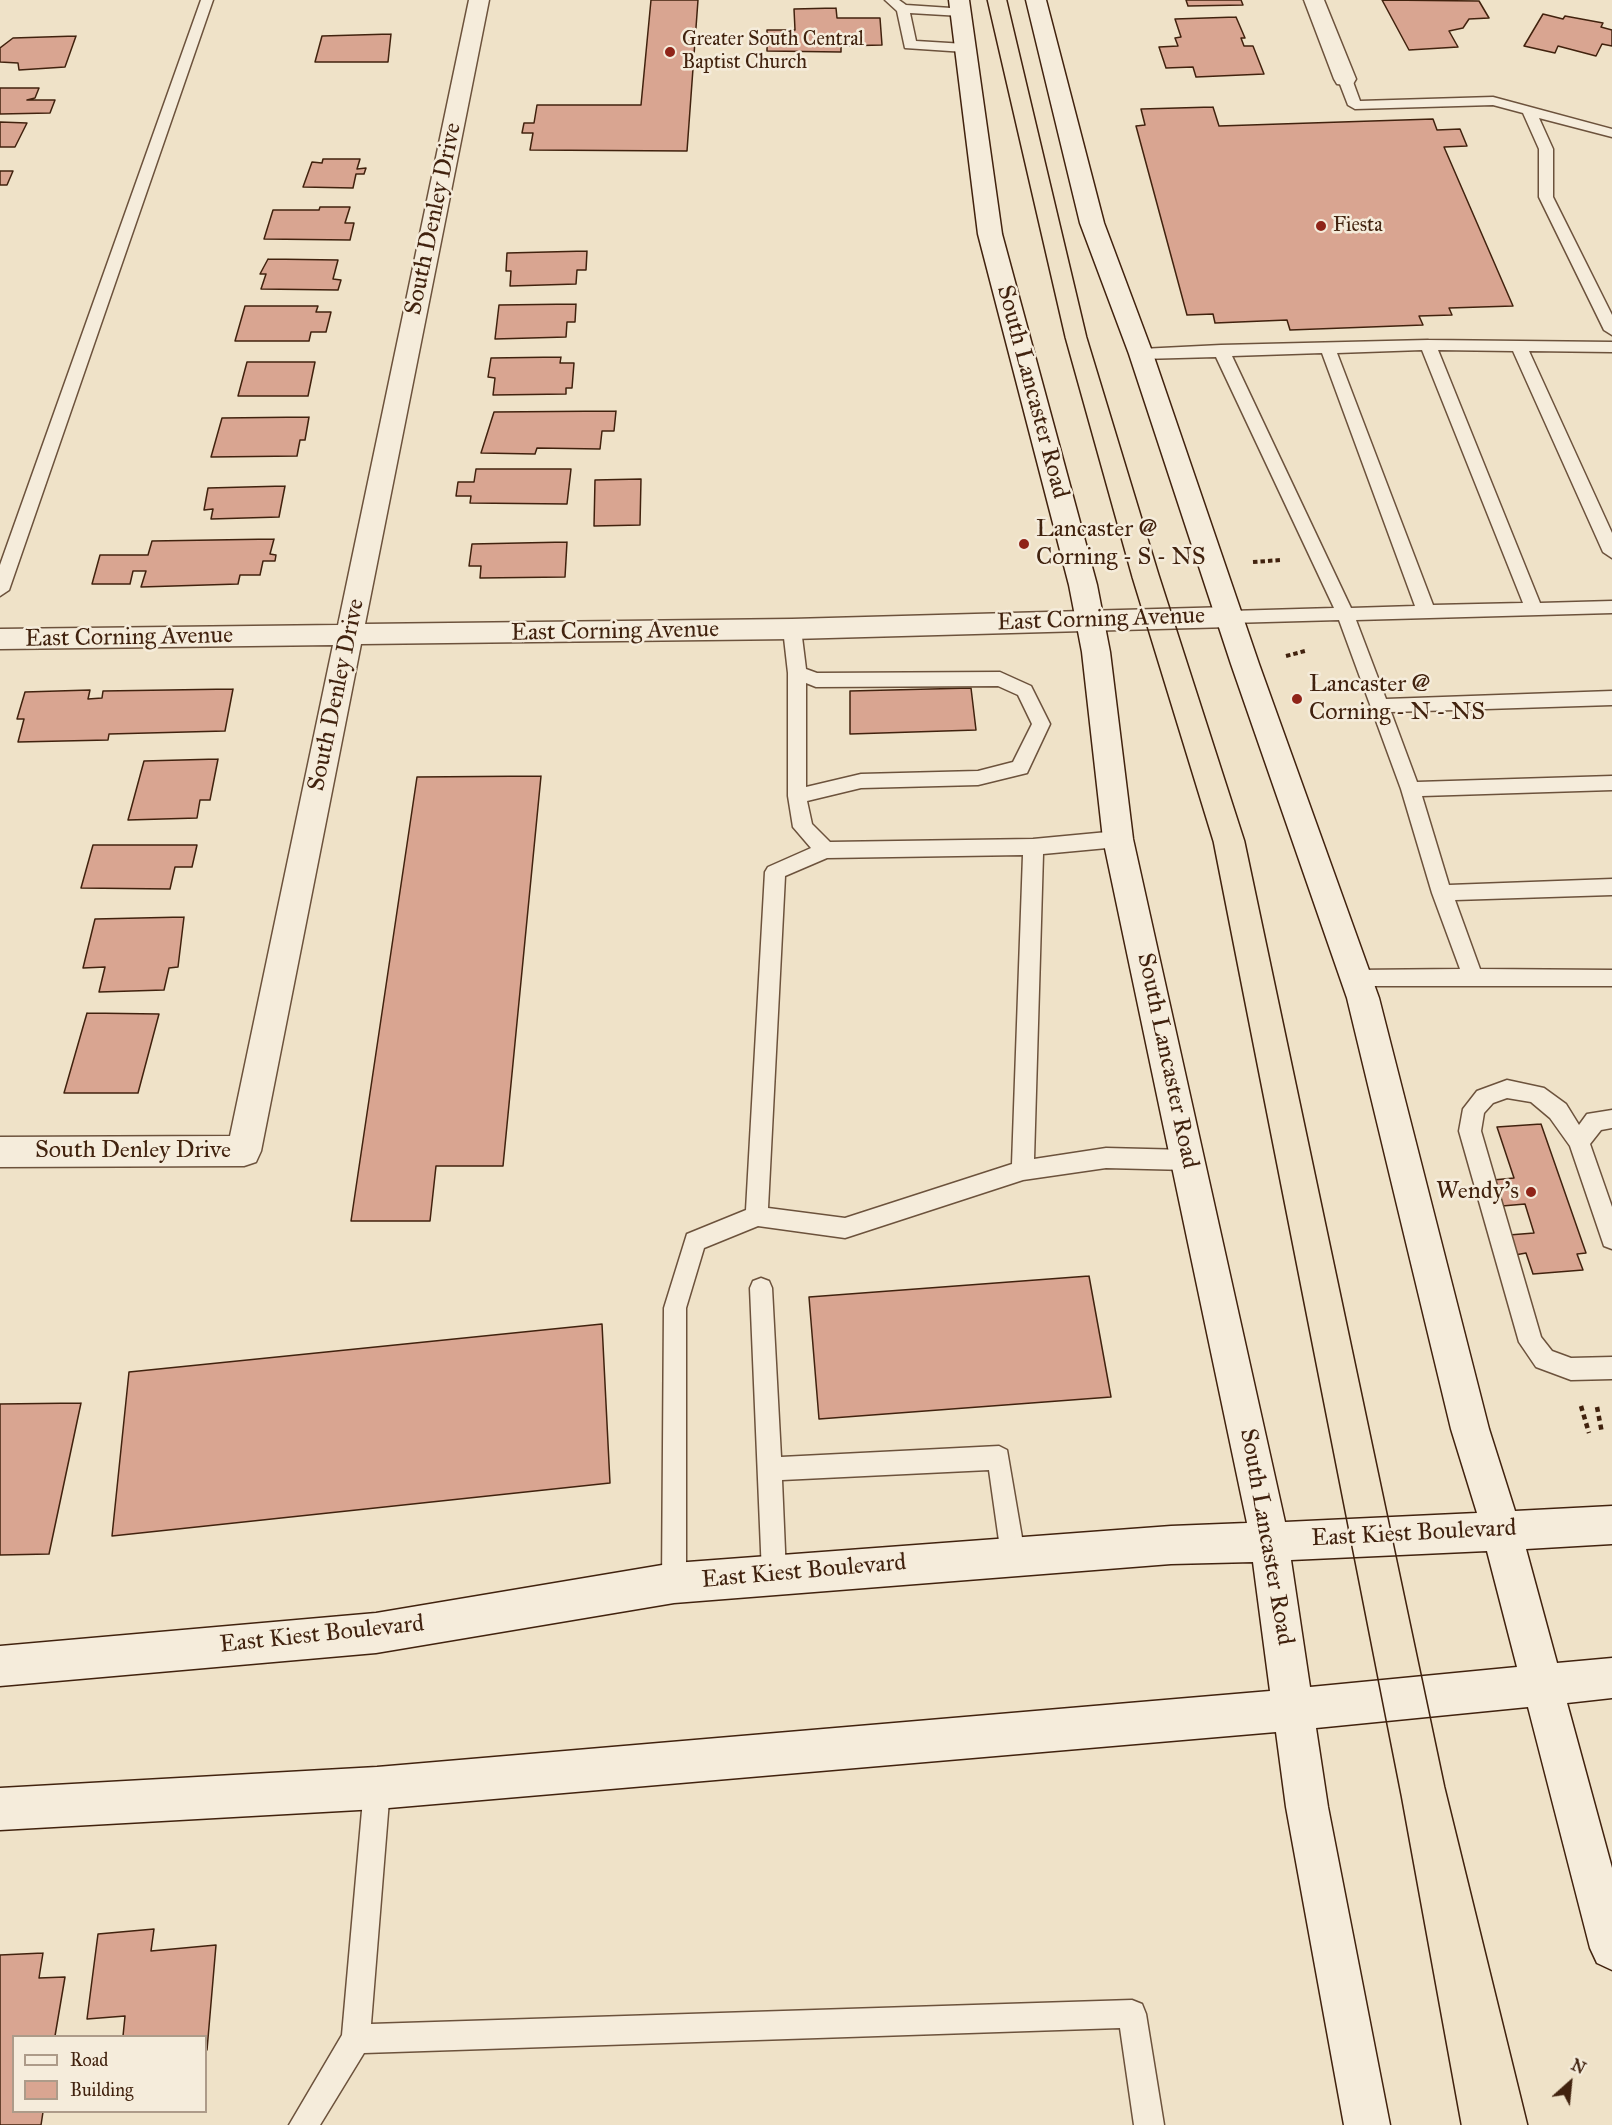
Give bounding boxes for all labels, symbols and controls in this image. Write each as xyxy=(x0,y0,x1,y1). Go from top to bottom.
place label: Greater South Central Baptist Church xyxy=(682,28,864,75)
marker: Greater South Central Baptist Church xyxy=(663,45,677,59)
street label: South Denley Drive xyxy=(400,120,468,318)
place label: Fiesta xyxy=(1333,214,1383,238)
marker: Fiesta xyxy=(1314,219,1328,233)
street label: South Lancaster Road xyxy=(990,282,1074,502)
place label: Lancaster @ Corning - S - NS xyxy=(1036,516,1206,572)
marker: Lancaster @ Corning - S - NS xyxy=(1017,537,1031,551)
street label: South Denley Drive xyxy=(303,596,371,794)
street label: East Corning Avenue xyxy=(996,602,1206,638)
street label: East Corning Avenue xyxy=(511,616,719,648)
street label: East Corning Avenue xyxy=(25,622,233,654)
place label: Lancaster @ Corning - N - NS xyxy=(1309,671,1485,727)
marker: Lancaster @ Corning - N - NS xyxy=(1290,692,1304,706)
street label: South Lancaster Road xyxy=(1130,951,1204,1171)
street label: South Denley Drive xyxy=(35,1137,231,1165)
place label: Wendy's xyxy=(1436,1178,1519,1206)
marker: Wendy's xyxy=(1524,1185,1538,1199)
street label: South Lancaster Road xyxy=(1233,1426,1299,1648)
street label: East Kiest Boulevard xyxy=(1311,1514,1517,1554)
street label: East Kiest Boulevard xyxy=(700,1549,908,1595)
street label: East Kiest Boulevard xyxy=(218,1610,426,1660)
legend xyxy=(12,2035,207,2113)
text: Road xyxy=(70,2049,108,2071)
north arrow xyxy=(1540,2053,1600,2113)
text: N xyxy=(1568,2055,1589,2078)
text: Building xyxy=(70,2079,133,2101)

